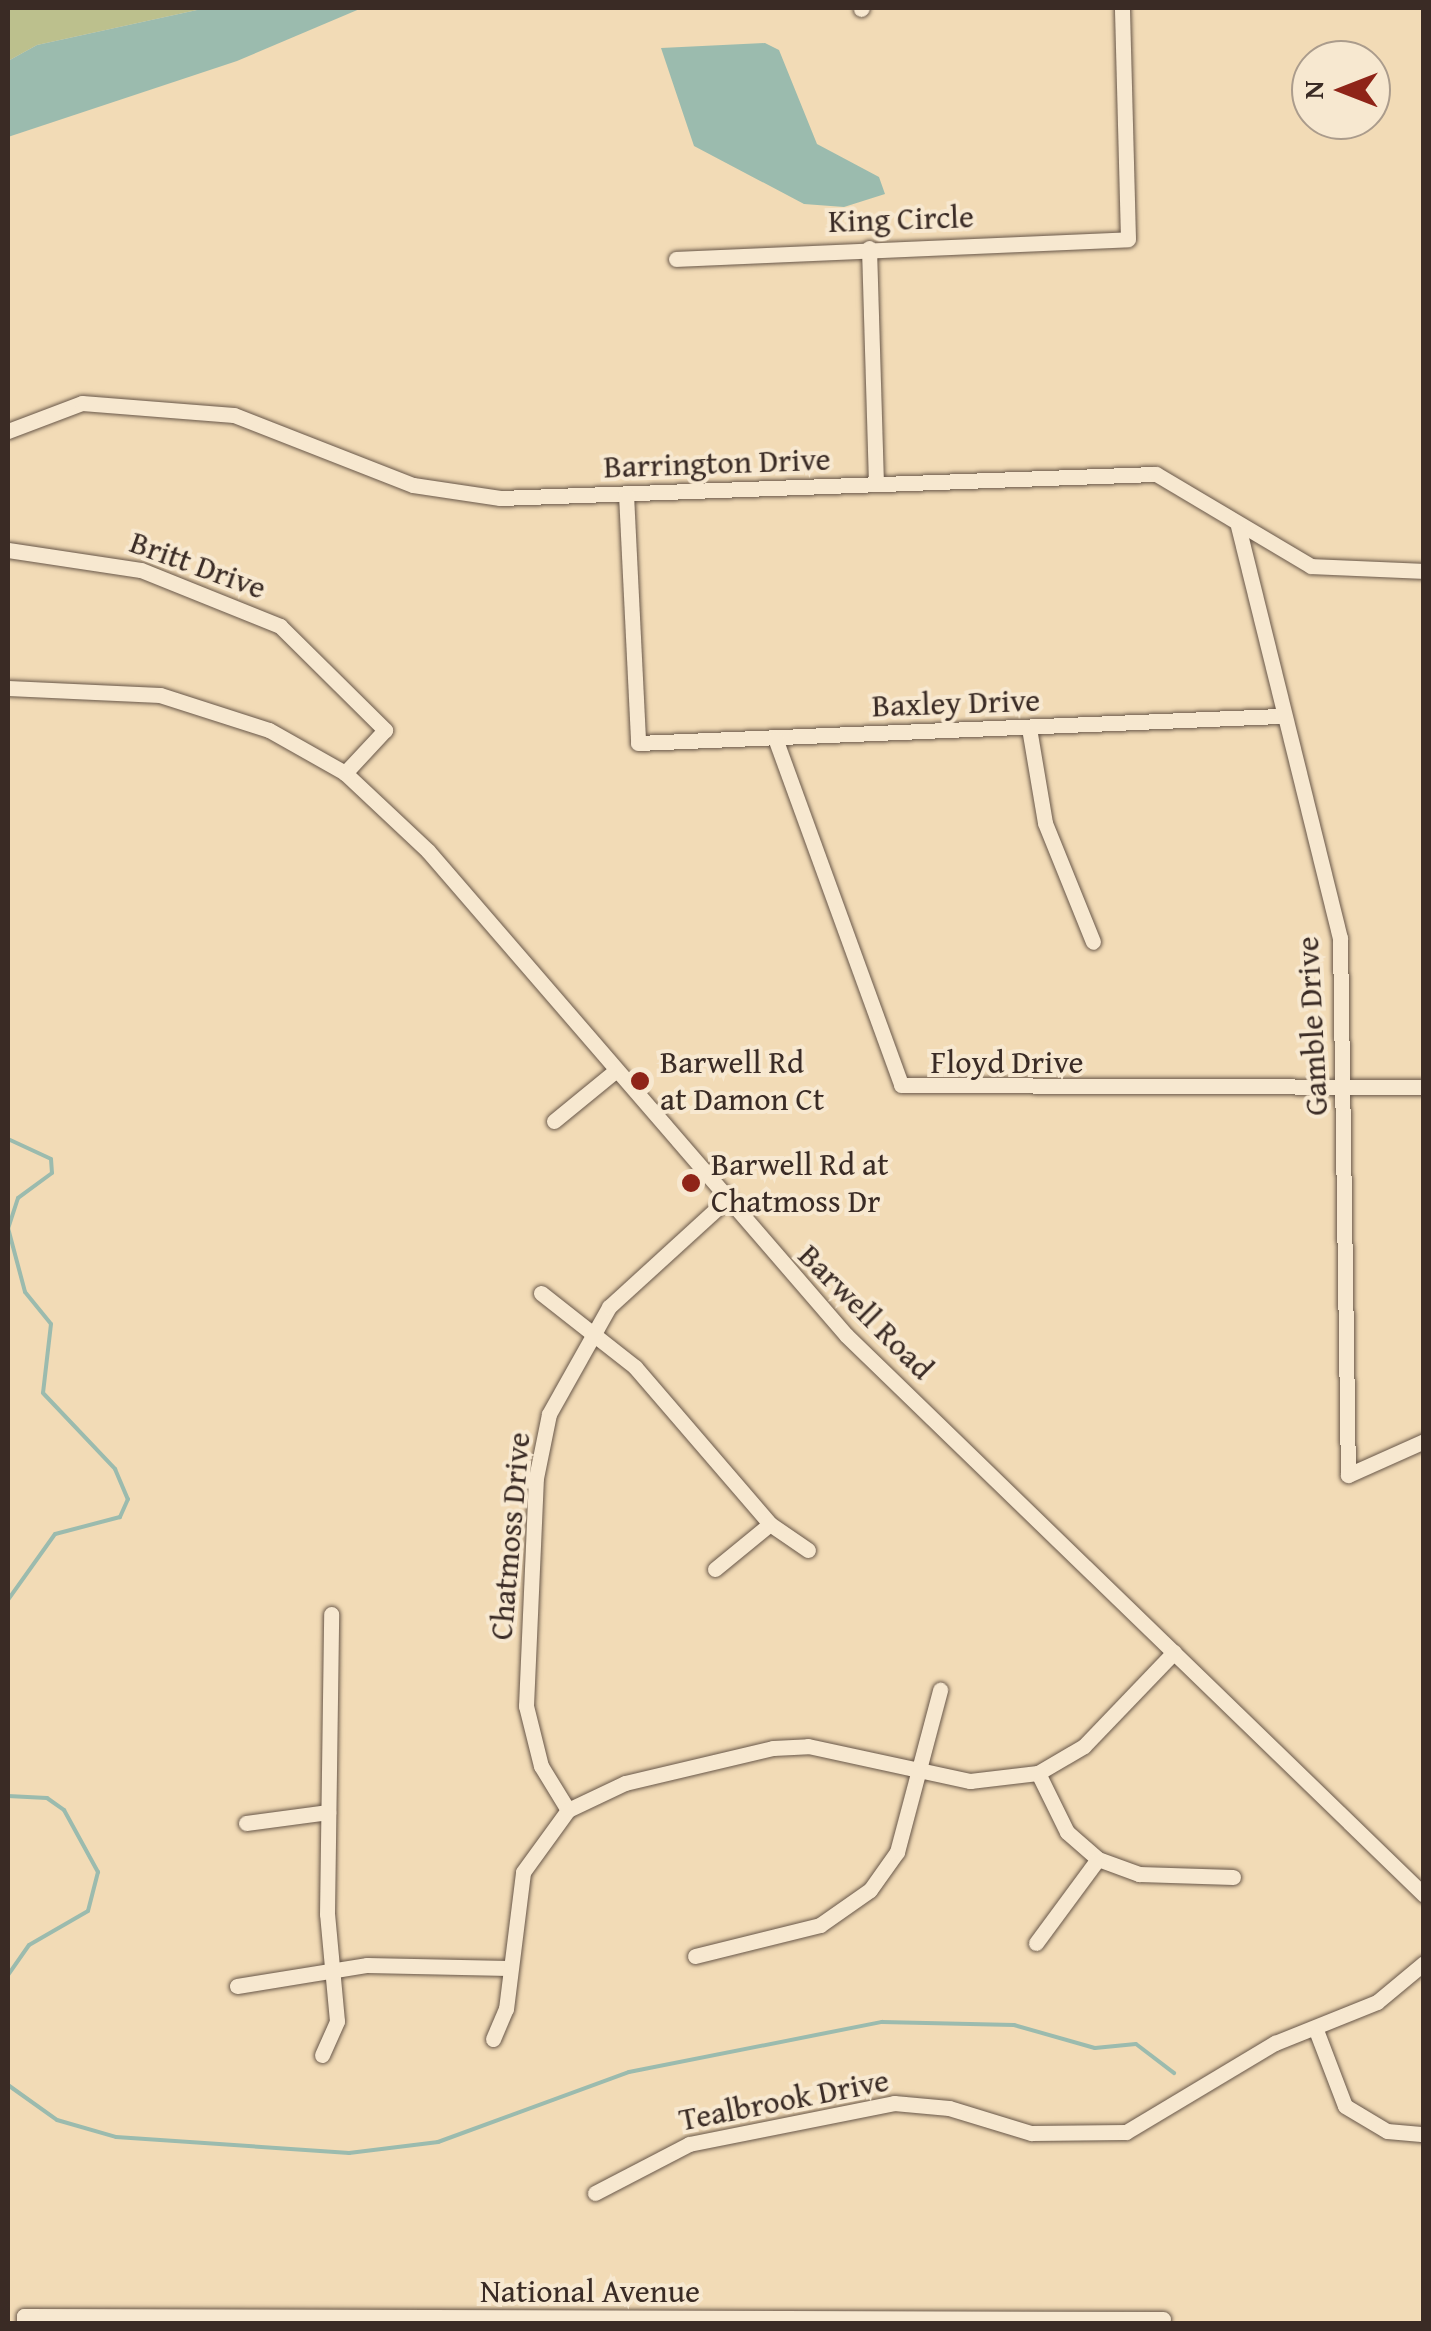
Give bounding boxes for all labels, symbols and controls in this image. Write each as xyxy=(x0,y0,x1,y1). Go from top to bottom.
north arrow xyxy=(1291,40,1391,140)
text: N xyxy=(1292,81,1333,99)
street label: King Circle xyxy=(828,197,974,241)
street label: Barrington Drive xyxy=(603,440,831,486)
street label: Britt Drive xyxy=(125,523,271,607)
street label: Baxley Drive xyxy=(871,681,1041,725)
street label: Gamble Drive xyxy=(1288,935,1336,1117)
street label: Floyd Drive xyxy=(931,1043,1083,1081)
place label: Barwell Rd at Damon Ct xyxy=(660,1044,824,1119)
marker: Barwell Rd at Damon Ct xyxy=(629,1070,651,1092)
place label: Barwell Rd at Chatmoss Dr xyxy=(711,1146,889,1221)
marker: Barwell Rd at Chatmoss Dr xyxy=(680,1172,702,1194)
street label: Barwell Road xyxy=(790,1236,942,1388)
street label: Chatmoss Drive xyxy=(482,1430,538,1642)
street label: Tealbrook Drive xyxy=(676,2061,892,2139)
street label: National Avenue xyxy=(480,2272,700,2310)

